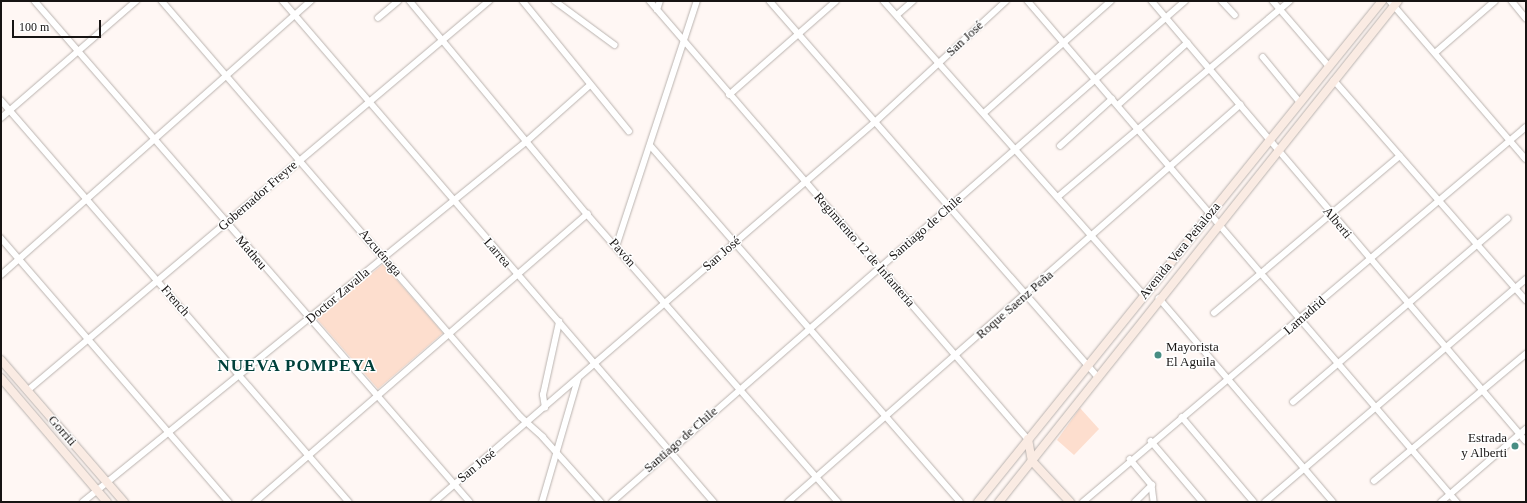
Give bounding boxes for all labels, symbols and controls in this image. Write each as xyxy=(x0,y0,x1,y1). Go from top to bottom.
scale bar xyxy=(14,12,103,38)
street label: San José xyxy=(943,18,987,60)
text: 100 m xyxy=(19,20,49,34)
street label: Gobernador Freyre xyxy=(215,158,301,234)
street label: Regimiento 12 de Infantería xyxy=(810,190,918,310)
street label: Santiago de Chile xyxy=(886,192,966,264)
street label: Avenida Vera Peñaloza xyxy=(1136,199,1224,303)
street label: Alberti xyxy=(1319,204,1355,242)
street label: Azcuénaga xyxy=(355,226,405,280)
street label: Matheu xyxy=(232,233,270,273)
street label: San José xyxy=(700,233,744,275)
street label: Larrea xyxy=(480,235,514,271)
street label: Pavón xyxy=(605,236,639,270)
street label: Doctor Zavalla xyxy=(303,265,373,327)
street label: Roque Saenz Peña xyxy=(973,267,1057,343)
street label: French xyxy=(157,282,193,320)
street label: Lamadrid xyxy=(1281,294,1329,338)
place label: Mayorista El Aguila xyxy=(1166,340,1219,371)
marker: Mayorista El Aguila xyxy=(1153,350,1163,360)
district label: NUEVA POMPEYA xyxy=(217,356,377,376)
street label: Santiago de Chile xyxy=(641,404,721,476)
street label: Gorriti xyxy=(45,413,79,449)
place label: Estrada y Alberti xyxy=(1460,431,1507,462)
marker: Estrada y Alberti xyxy=(1510,441,1520,451)
street label: San José xyxy=(455,446,499,486)

